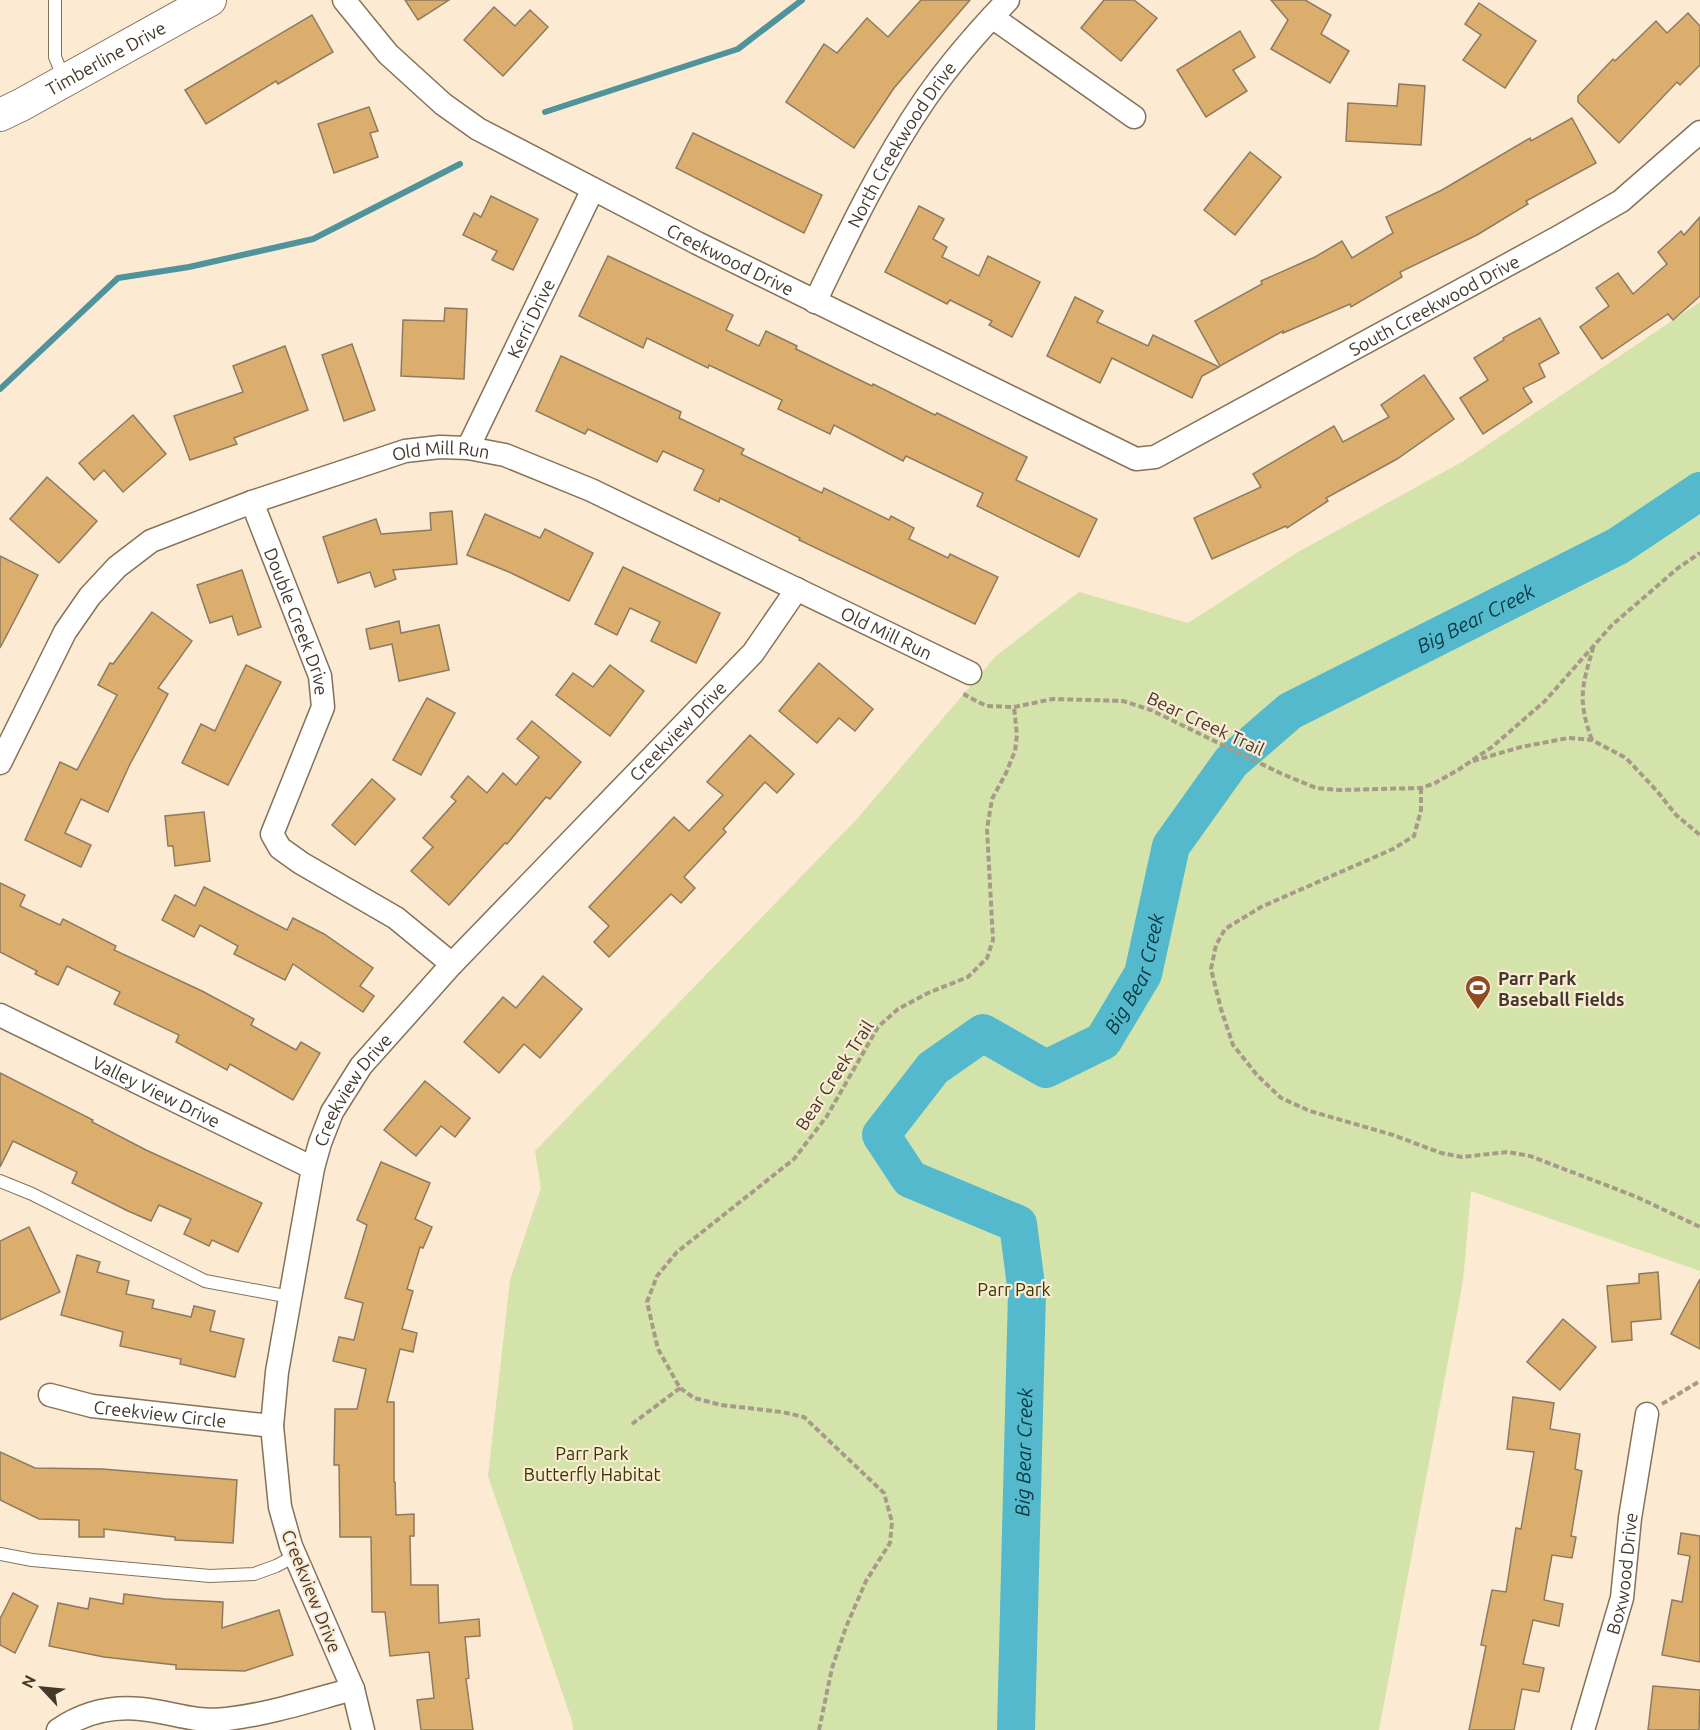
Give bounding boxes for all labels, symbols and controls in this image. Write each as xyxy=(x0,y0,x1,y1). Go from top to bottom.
street label: Timberline Drive xyxy=(42,17,169,99)
street label: North Creekwood Drive xyxy=(843,58,960,231)
street label: Creekwood Drive xyxy=(664,219,797,299)
street label: South Creekwood Drive xyxy=(1345,250,1523,359)
street label: Kerri Drive xyxy=(503,276,558,361)
street label: Old Mill Run xyxy=(389,437,492,465)
street label: Double Creek Drive xyxy=(261,545,332,696)
water label: Big Bear Creek xyxy=(1412,578,1539,657)
street label: Old Mill Run xyxy=(838,602,935,663)
street label: Creekview Drive xyxy=(625,677,730,785)
street label: Bear Creek Trail xyxy=(1144,687,1268,759)
water label: Big Bear Creek xyxy=(1099,910,1168,1037)
place label: Parr Park Baseball Fields xyxy=(1498,968,1625,1009)
sports icon: Parr Park Baseball Fields xyxy=(1463,973,1493,1011)
street label: Bear Creek Trail xyxy=(791,1016,877,1134)
street label: Creekview Drive xyxy=(310,1029,395,1149)
street label: Valley View Drive xyxy=(89,1052,223,1131)
park label: Parr Park xyxy=(977,1279,1051,1299)
water label: Big Bear Creek xyxy=(1010,1387,1036,1517)
street label: Creekview Circle xyxy=(93,1396,228,1431)
park label: Parr Park Butterfly Habitat xyxy=(524,1443,661,1484)
street label: Boxwood Drive xyxy=(1602,1511,1641,1637)
street label: Creekview Drive xyxy=(278,1527,346,1655)
north arrow xyxy=(12,1658,72,1718)
text: N xyxy=(18,1672,39,1691)

